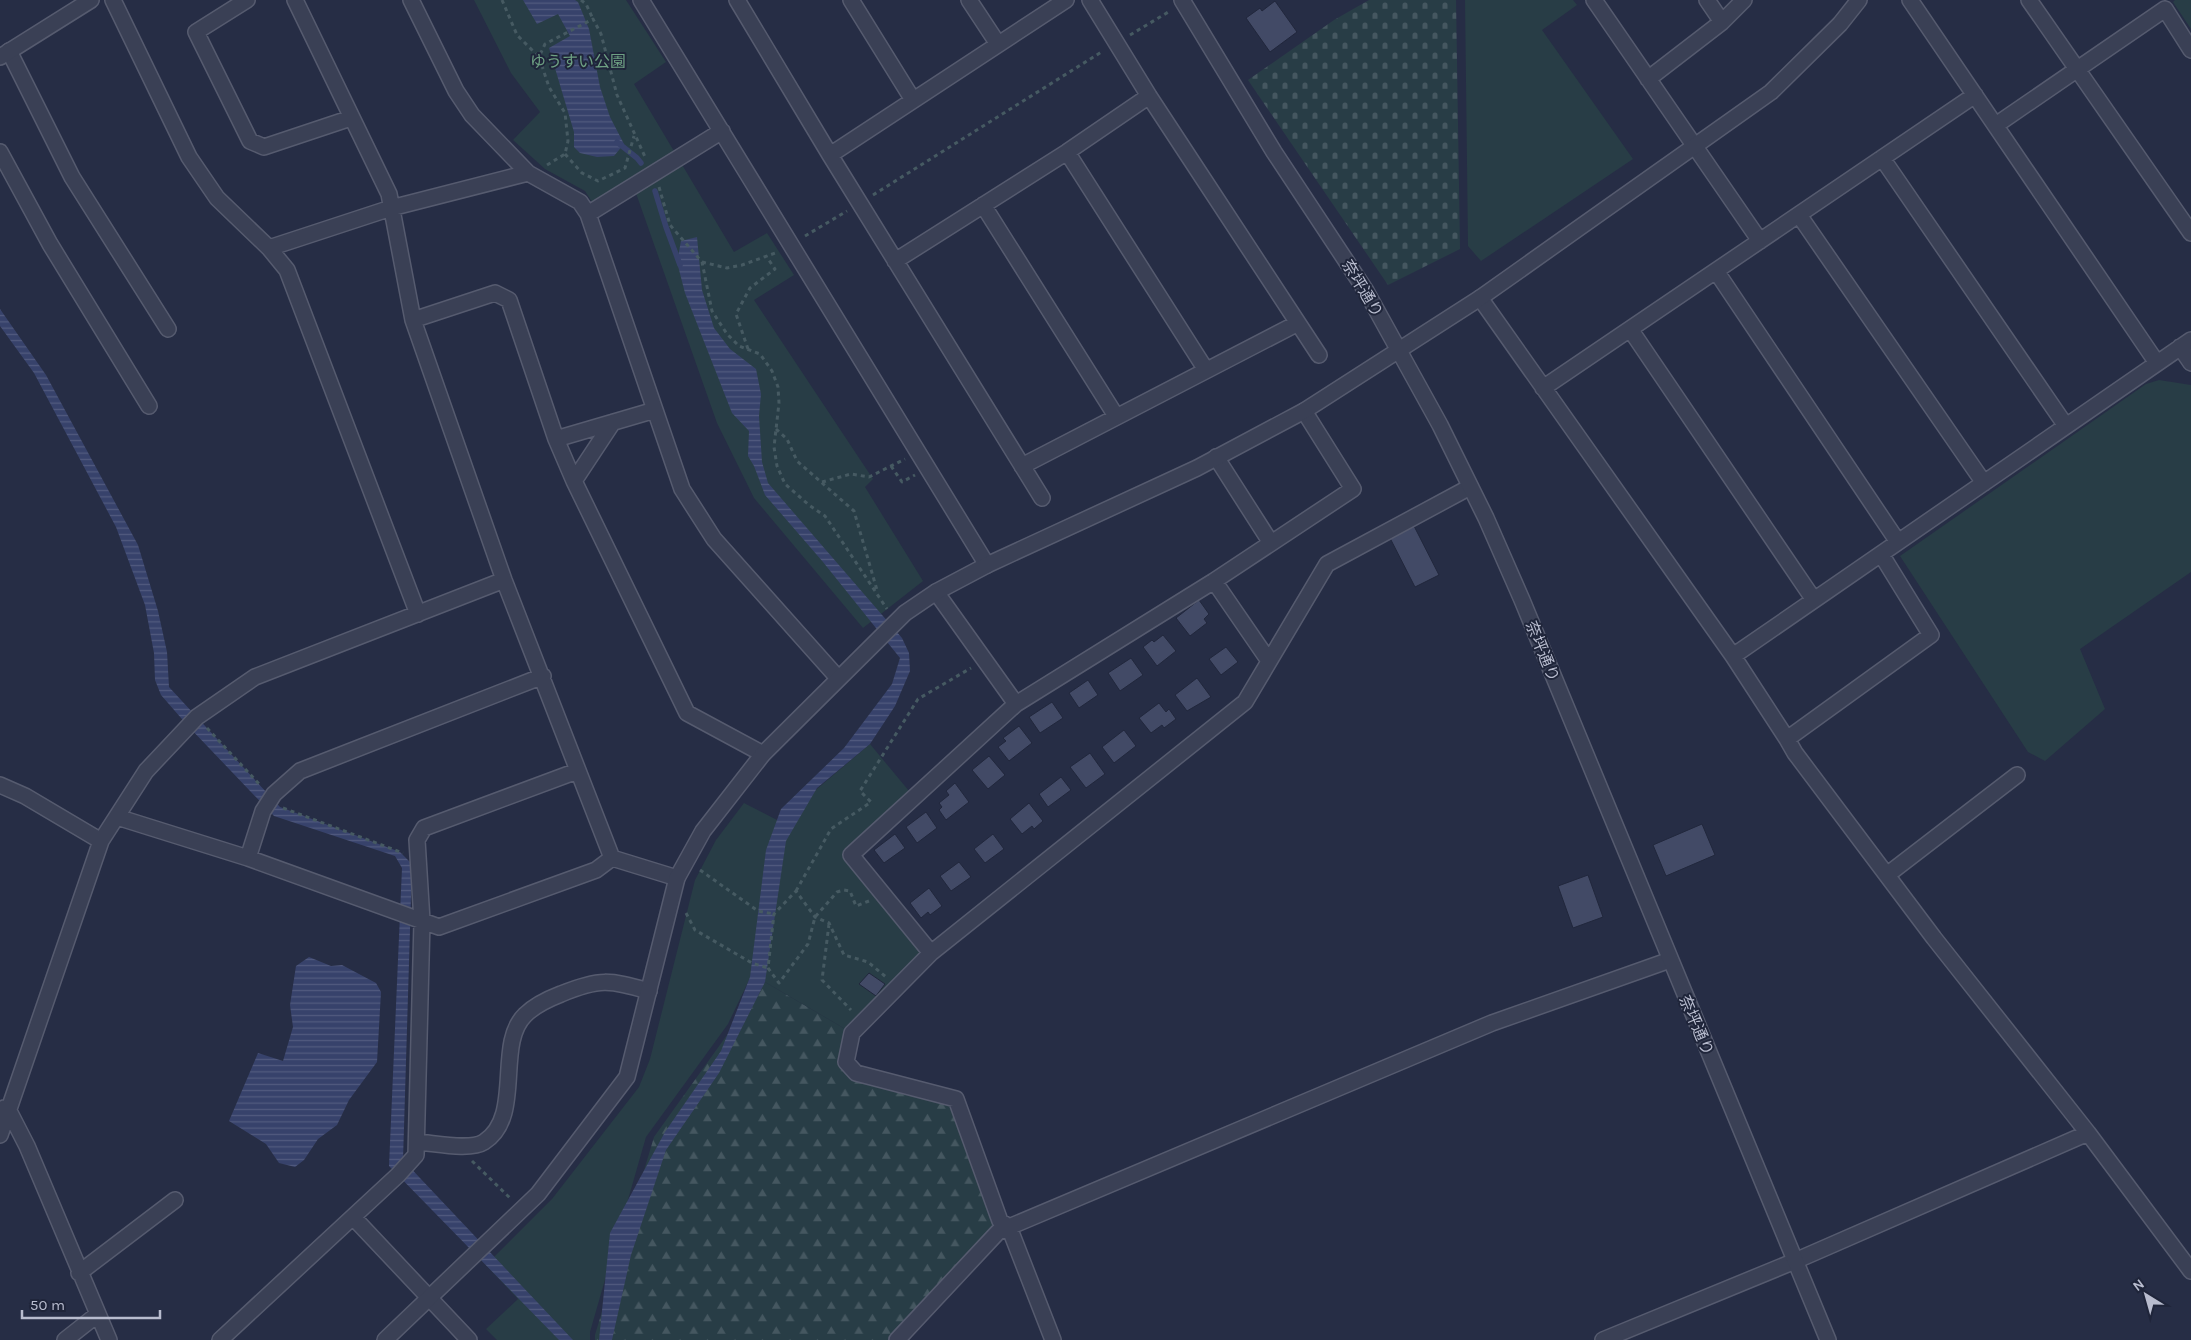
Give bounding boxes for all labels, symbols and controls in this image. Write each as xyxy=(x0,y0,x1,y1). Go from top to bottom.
park label: ゆうすい公園 xyxy=(530,52,626,71)
street label: 奈坪通り xyxy=(1338,256,1387,321)
street label: 奈坪通り xyxy=(1522,618,1563,684)
street label: 奈坪通り xyxy=(1675,992,1718,1058)
north arrow xyxy=(2121,1270,2171,1320)
text: N xyxy=(2129,1275,2148,1295)
scale bar xyxy=(22,1288,160,1320)
text: 50 m xyxy=(30,1296,65,1314)

